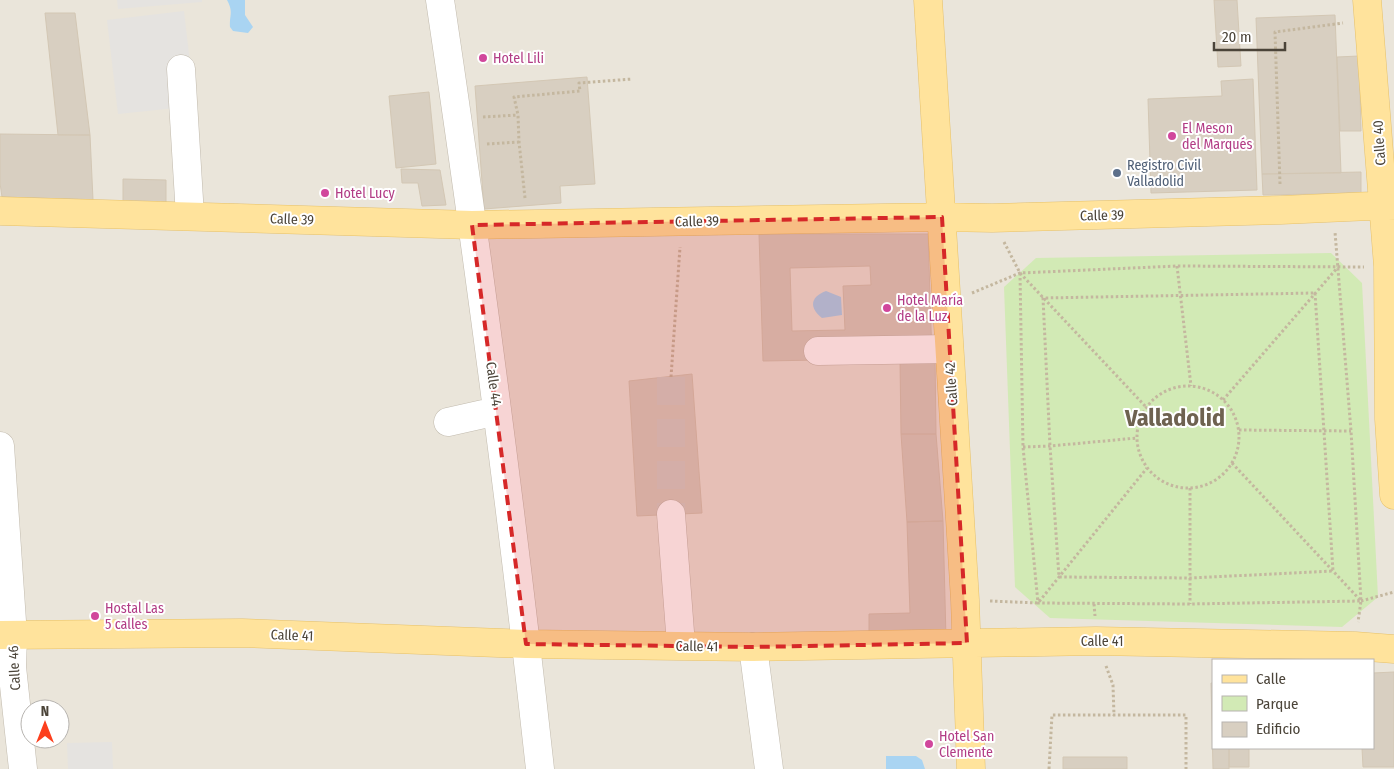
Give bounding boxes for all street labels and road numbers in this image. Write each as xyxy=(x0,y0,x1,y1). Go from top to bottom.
street label: Calle 40 xyxy=(1369,120,1390,166)
street label: Calle 39 xyxy=(1080,207,1124,224)
street label: Calle 39 xyxy=(270,210,315,229)
street label: Calle 39 xyxy=(675,213,719,230)
street label: Calle 44 xyxy=(482,361,505,408)
street label: Calle 42 xyxy=(941,361,962,407)
street label: Calle 41 xyxy=(270,626,314,645)
street label: Calle 41 xyxy=(1081,633,1123,650)
street label: Calle 41 xyxy=(675,638,718,655)
street label: Calle 46 xyxy=(5,645,24,691)

